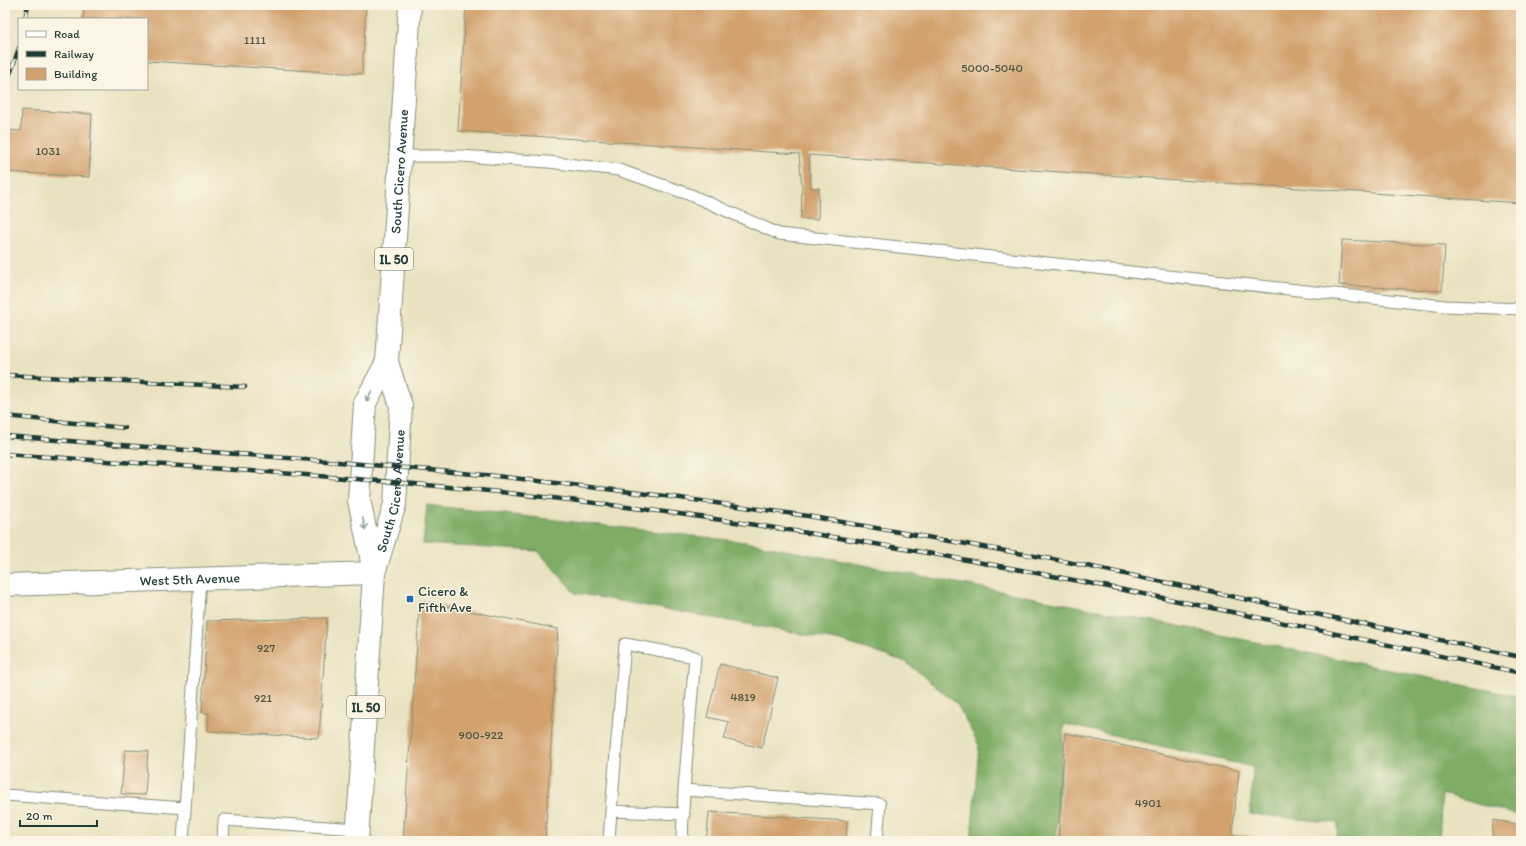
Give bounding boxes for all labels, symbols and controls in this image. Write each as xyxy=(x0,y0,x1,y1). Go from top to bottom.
legend xyxy=(18,18,148,90)
text: Road xyxy=(54,27,80,41)
house number: 1111 xyxy=(244,33,267,47)
text: Railway xyxy=(54,47,94,61)
house number: 5000-5040 xyxy=(961,61,1023,75)
text: Building xyxy=(54,67,98,81)
street label: South Cicero Avenue xyxy=(387,108,412,234)
house number: 1031 xyxy=(35,144,61,158)
road number: IL 50 xyxy=(375,248,413,270)
one-way arrow xyxy=(365,390,372,402)
street label: South Cicero Avenue xyxy=(373,429,409,554)
one-way arrow xyxy=(360,518,368,531)
street label: West 5th Avenue xyxy=(139,569,241,590)
place label: Cicero & Fifth Ave xyxy=(418,583,472,616)
marker: Cicero & Fifth Ave xyxy=(405,594,415,604)
house number: 927 xyxy=(257,641,275,655)
house number: 4819 xyxy=(730,690,756,704)
house number: 921 xyxy=(254,691,273,705)
road number: IL 50 xyxy=(347,696,385,718)
house number: 900-922 xyxy=(459,728,504,742)
house number: 4901 xyxy=(1135,796,1162,810)
scale bar xyxy=(20,802,97,828)
text: 20 m xyxy=(26,809,53,823)

